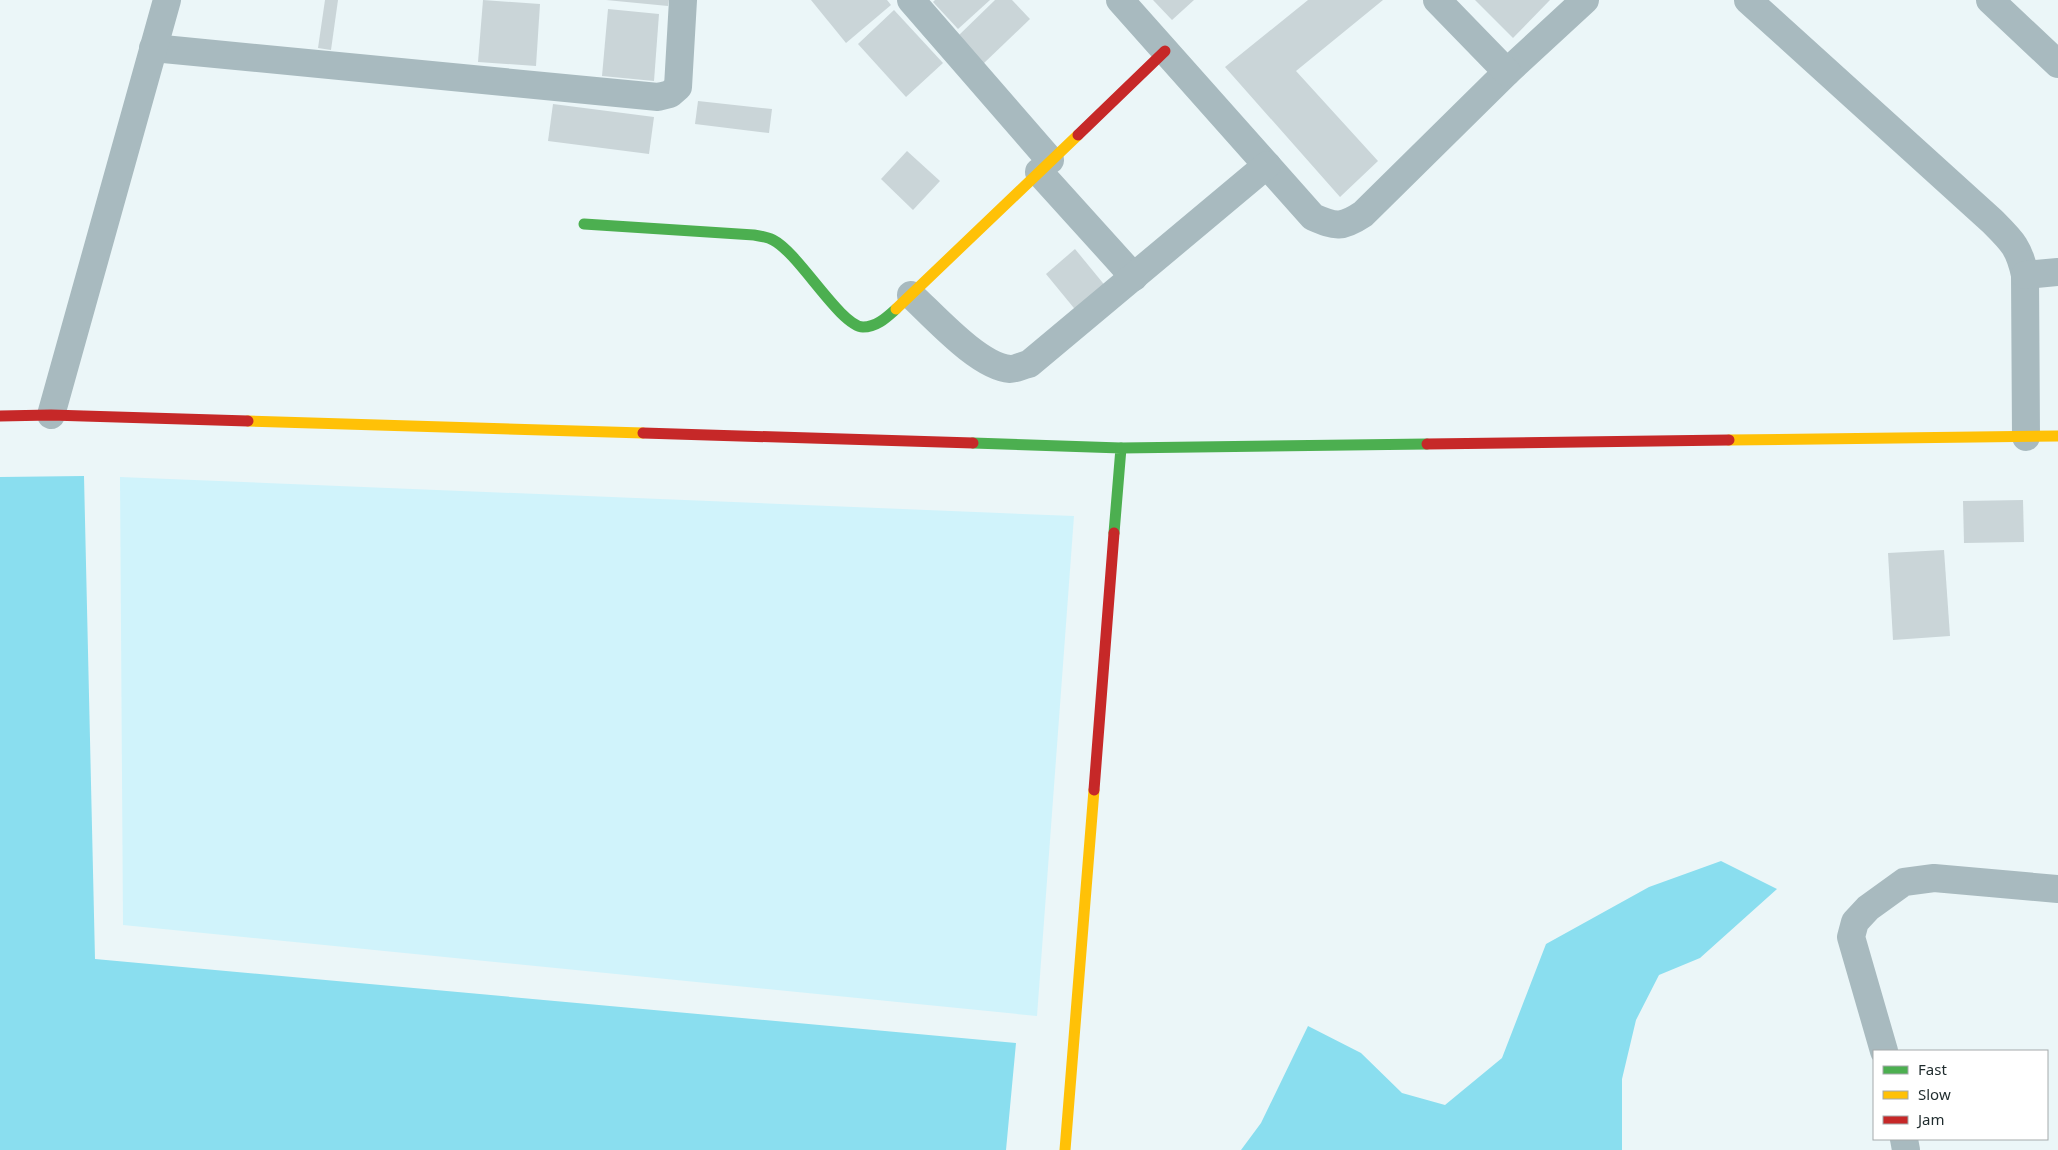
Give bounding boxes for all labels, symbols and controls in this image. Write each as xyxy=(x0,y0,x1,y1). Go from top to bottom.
legend xyxy=(1873,1050,2048,1140)
text: Fast xyxy=(1918,1059,1947,1079)
text: Slow xyxy=(1918,1084,1951,1104)
text: Jam xyxy=(1916,1109,1945,1129)

